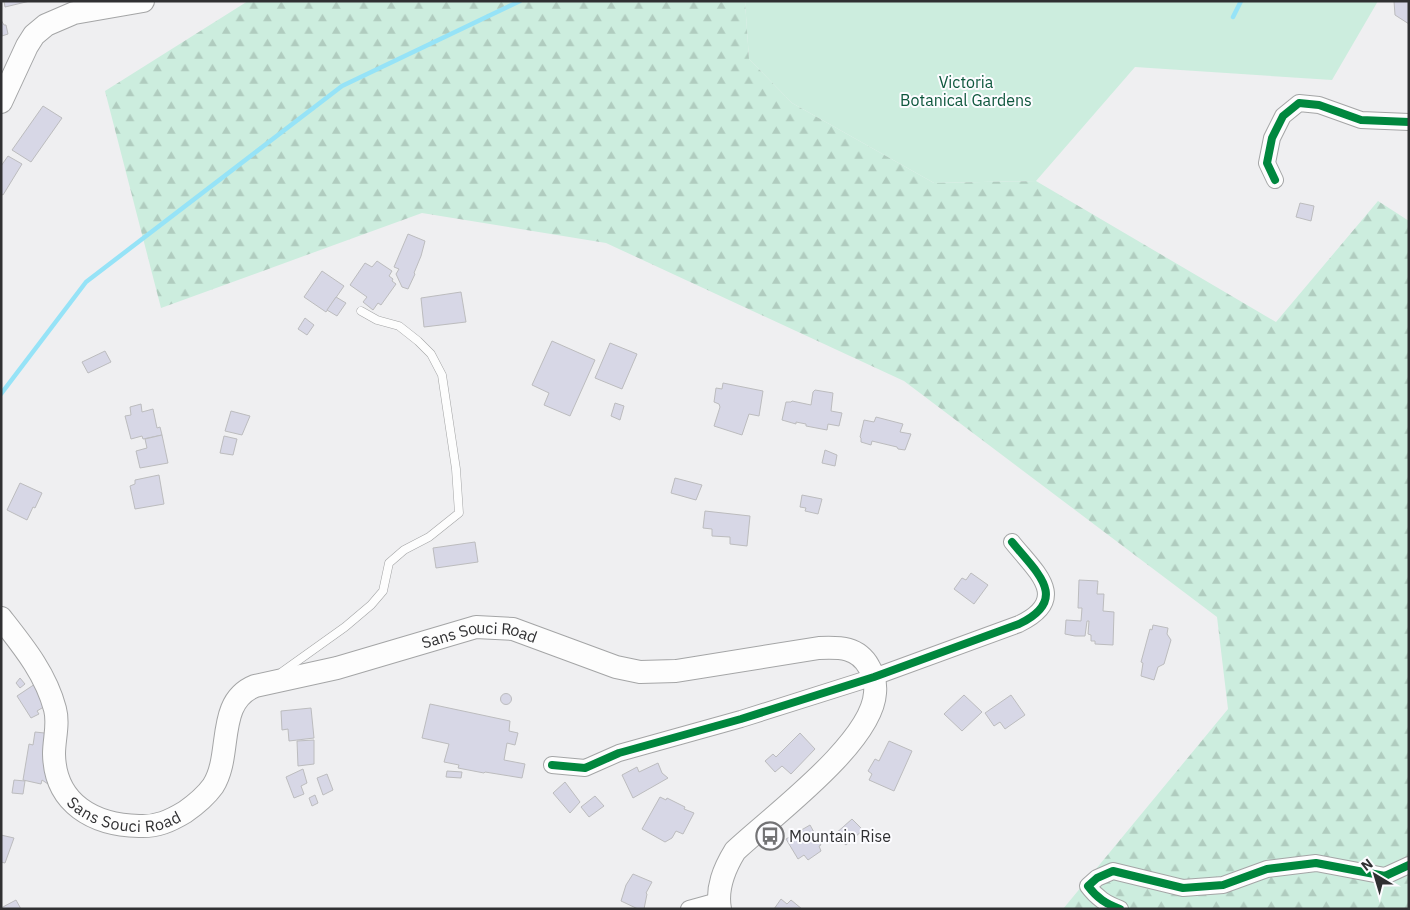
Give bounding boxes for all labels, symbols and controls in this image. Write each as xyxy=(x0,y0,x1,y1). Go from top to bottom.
park label: Victoria Botanical Gardens xyxy=(900,72,1032,110)
street label: Sans Souci Road xyxy=(419,617,540,653)
street label: Sans Souci Road xyxy=(63,792,184,836)
bus stop icon: Mountain Rise xyxy=(755,821,785,851)
place label: Mountain Rise xyxy=(789,826,891,846)
north arrow xyxy=(1350,850,1400,900)
text: N xyxy=(1357,855,1377,875)

